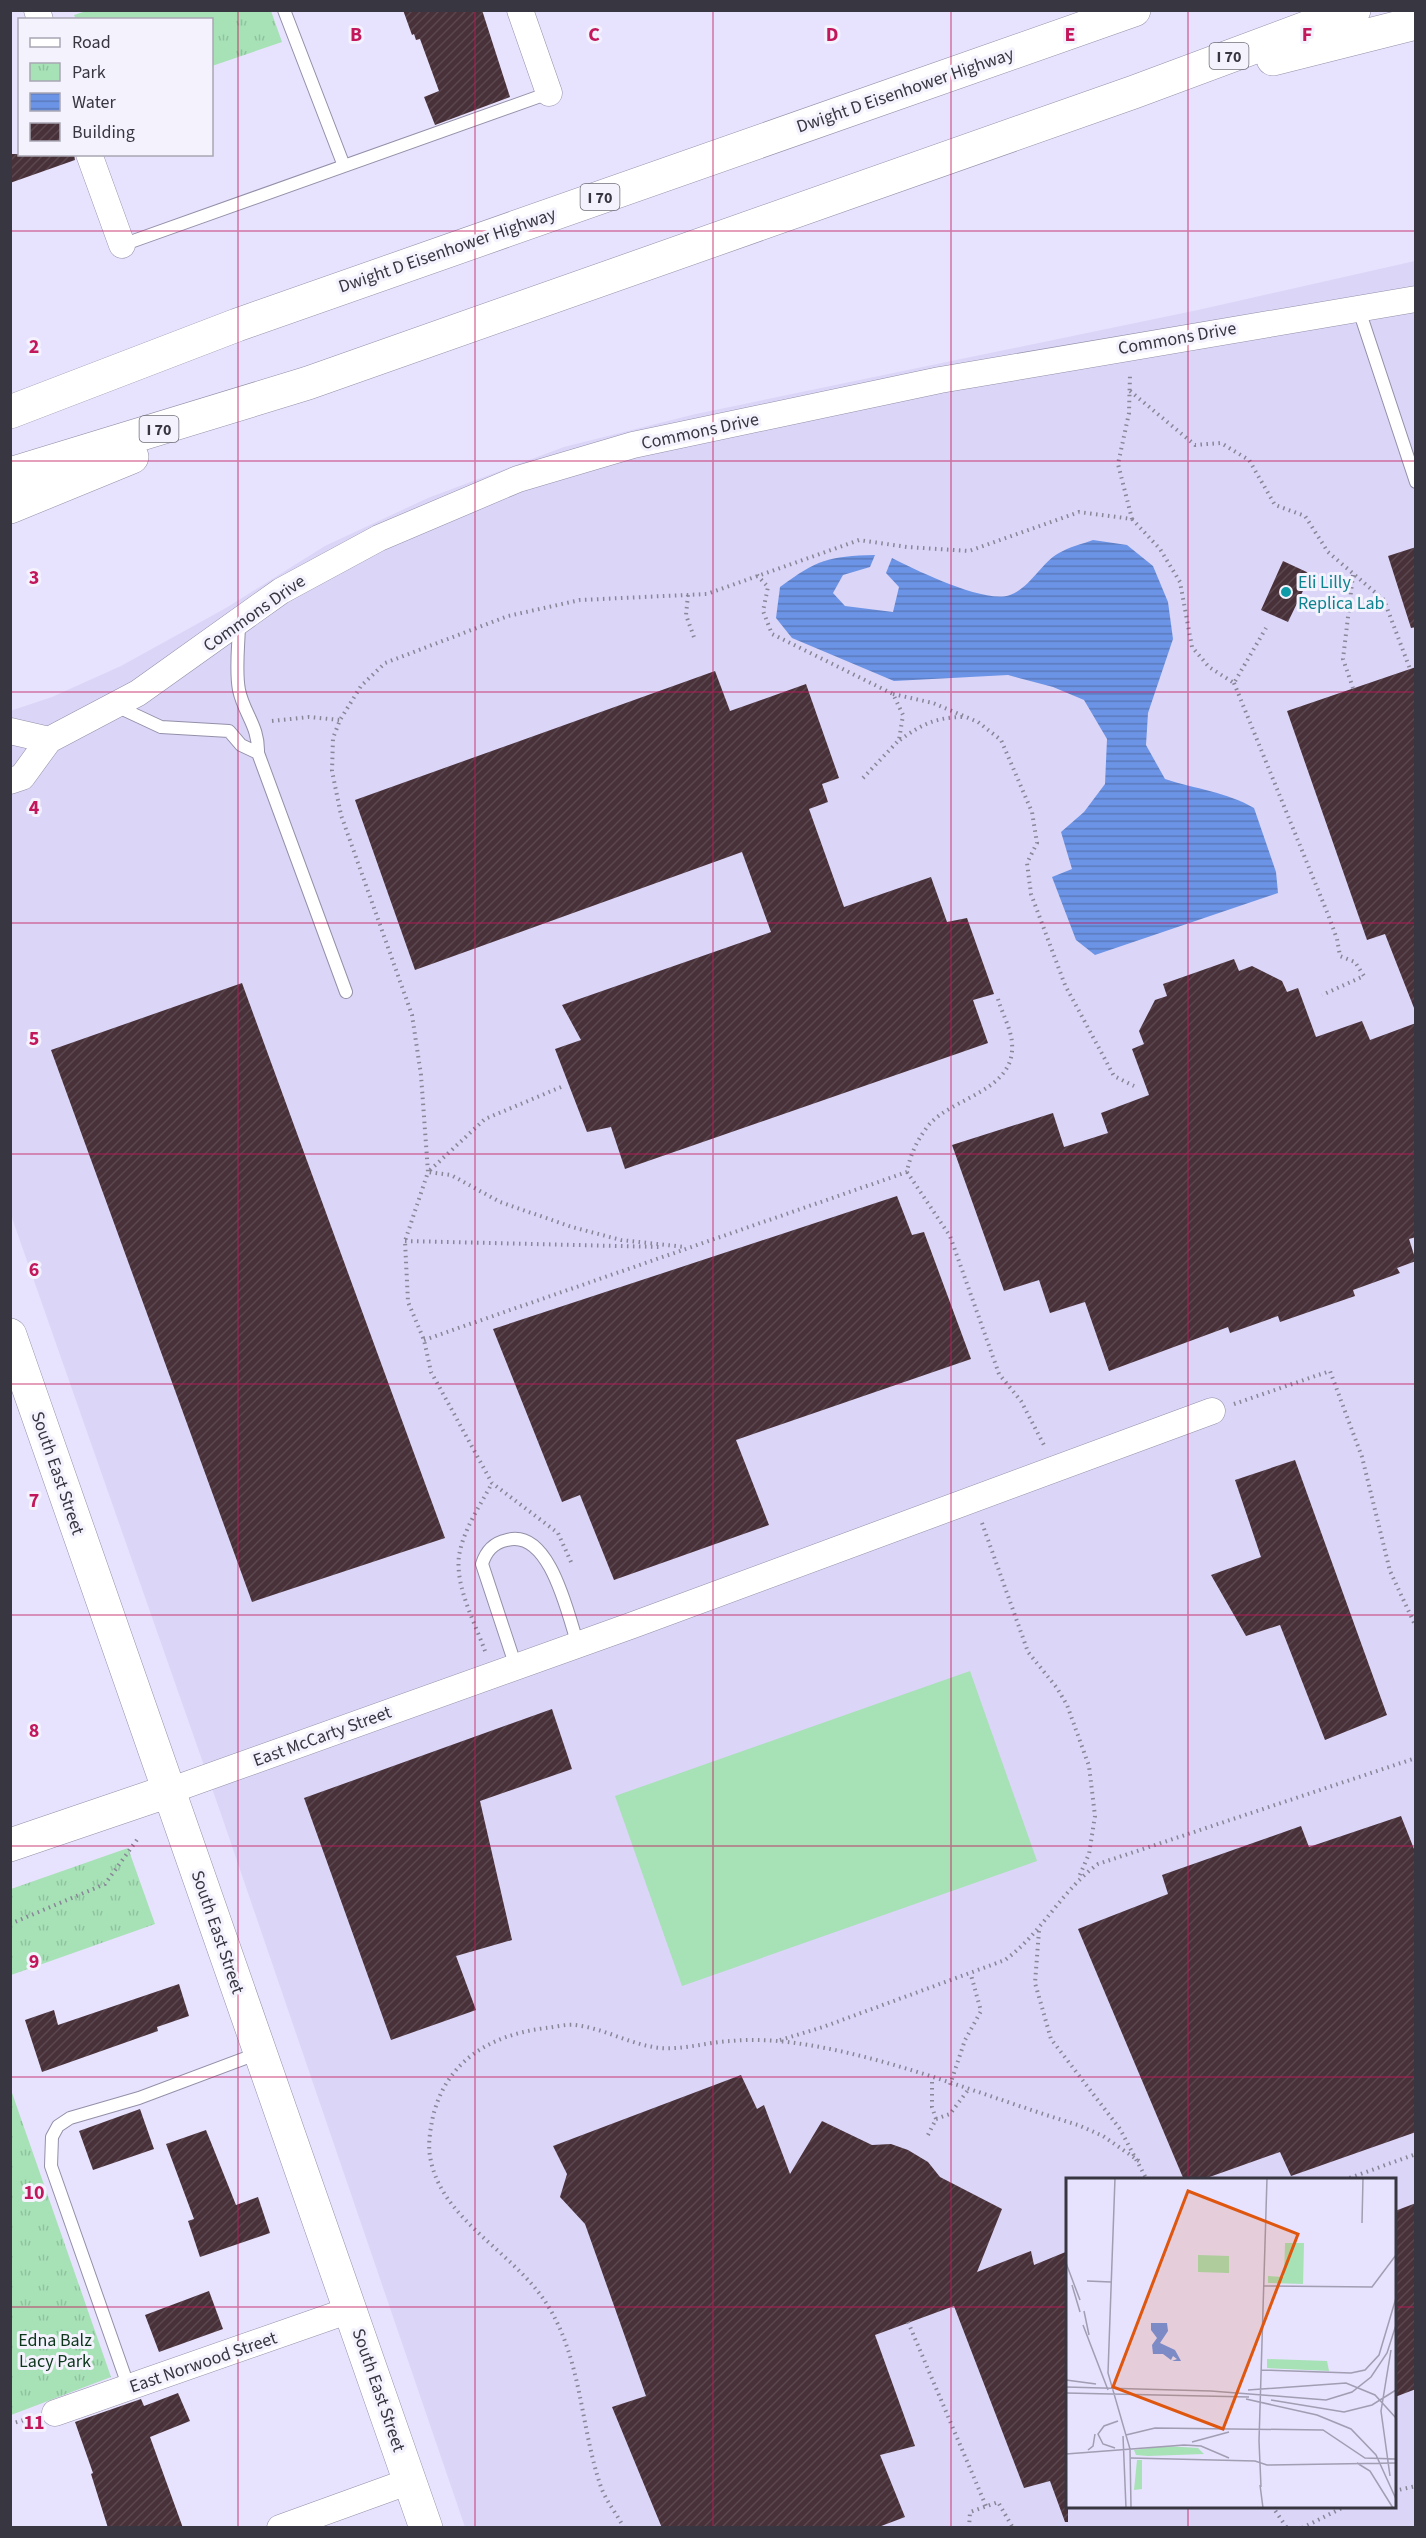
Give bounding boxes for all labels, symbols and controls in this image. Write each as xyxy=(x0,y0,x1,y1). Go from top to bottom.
legend xyxy=(18,18,213,156)
text: B xyxy=(350,21,362,49)
text: C xyxy=(588,21,600,49)
text: D xyxy=(826,21,838,49)
text: E xyxy=(1065,21,1075,49)
text: F xyxy=(1302,21,1312,49)
text: Road xyxy=(72,30,111,55)
street label: Dwight D Eisenhower Highway xyxy=(793,41,1018,139)
road number: I 70 xyxy=(1210,43,1248,69)
text: Park xyxy=(72,60,106,85)
text: Water xyxy=(72,90,116,115)
text: Building xyxy=(72,120,135,145)
road number: I 70 xyxy=(580,184,620,210)
street label: Dwight D Eisenhower Highway xyxy=(335,201,560,299)
street label: Commons Drive xyxy=(1116,316,1238,361)
text: 2 xyxy=(29,333,39,361)
street label: Commons Drive xyxy=(639,407,761,456)
road number: I 70 xyxy=(140,416,178,442)
text: 3 xyxy=(29,564,39,592)
street label: Commons Drive xyxy=(198,569,311,658)
place label: Eli Lilly Replica Lab xyxy=(1298,570,1385,616)
marker: Eli Lilly Replica Lab xyxy=(1279,585,1293,599)
text: 4 xyxy=(29,794,40,822)
text: 5 xyxy=(29,1025,39,1053)
text: 6 xyxy=(29,1256,39,1284)
street label: South East Street xyxy=(25,1408,90,1538)
text: 7 xyxy=(29,1487,39,1515)
street label: East McCarty Street xyxy=(250,1700,395,1773)
text: 8 xyxy=(29,1717,39,1745)
street label: South East Street xyxy=(185,1867,250,1997)
text: 9 xyxy=(29,1948,39,1976)
inset map xyxy=(1066,2178,1396,2508)
text: 10 xyxy=(23,2179,45,2207)
street label: South East Street xyxy=(346,2325,411,2455)
street label: East Norwood Street xyxy=(126,2326,280,2399)
park label: Edna Balz Lacy Park xyxy=(18,2328,92,2374)
text: 11 xyxy=(23,2409,45,2437)

